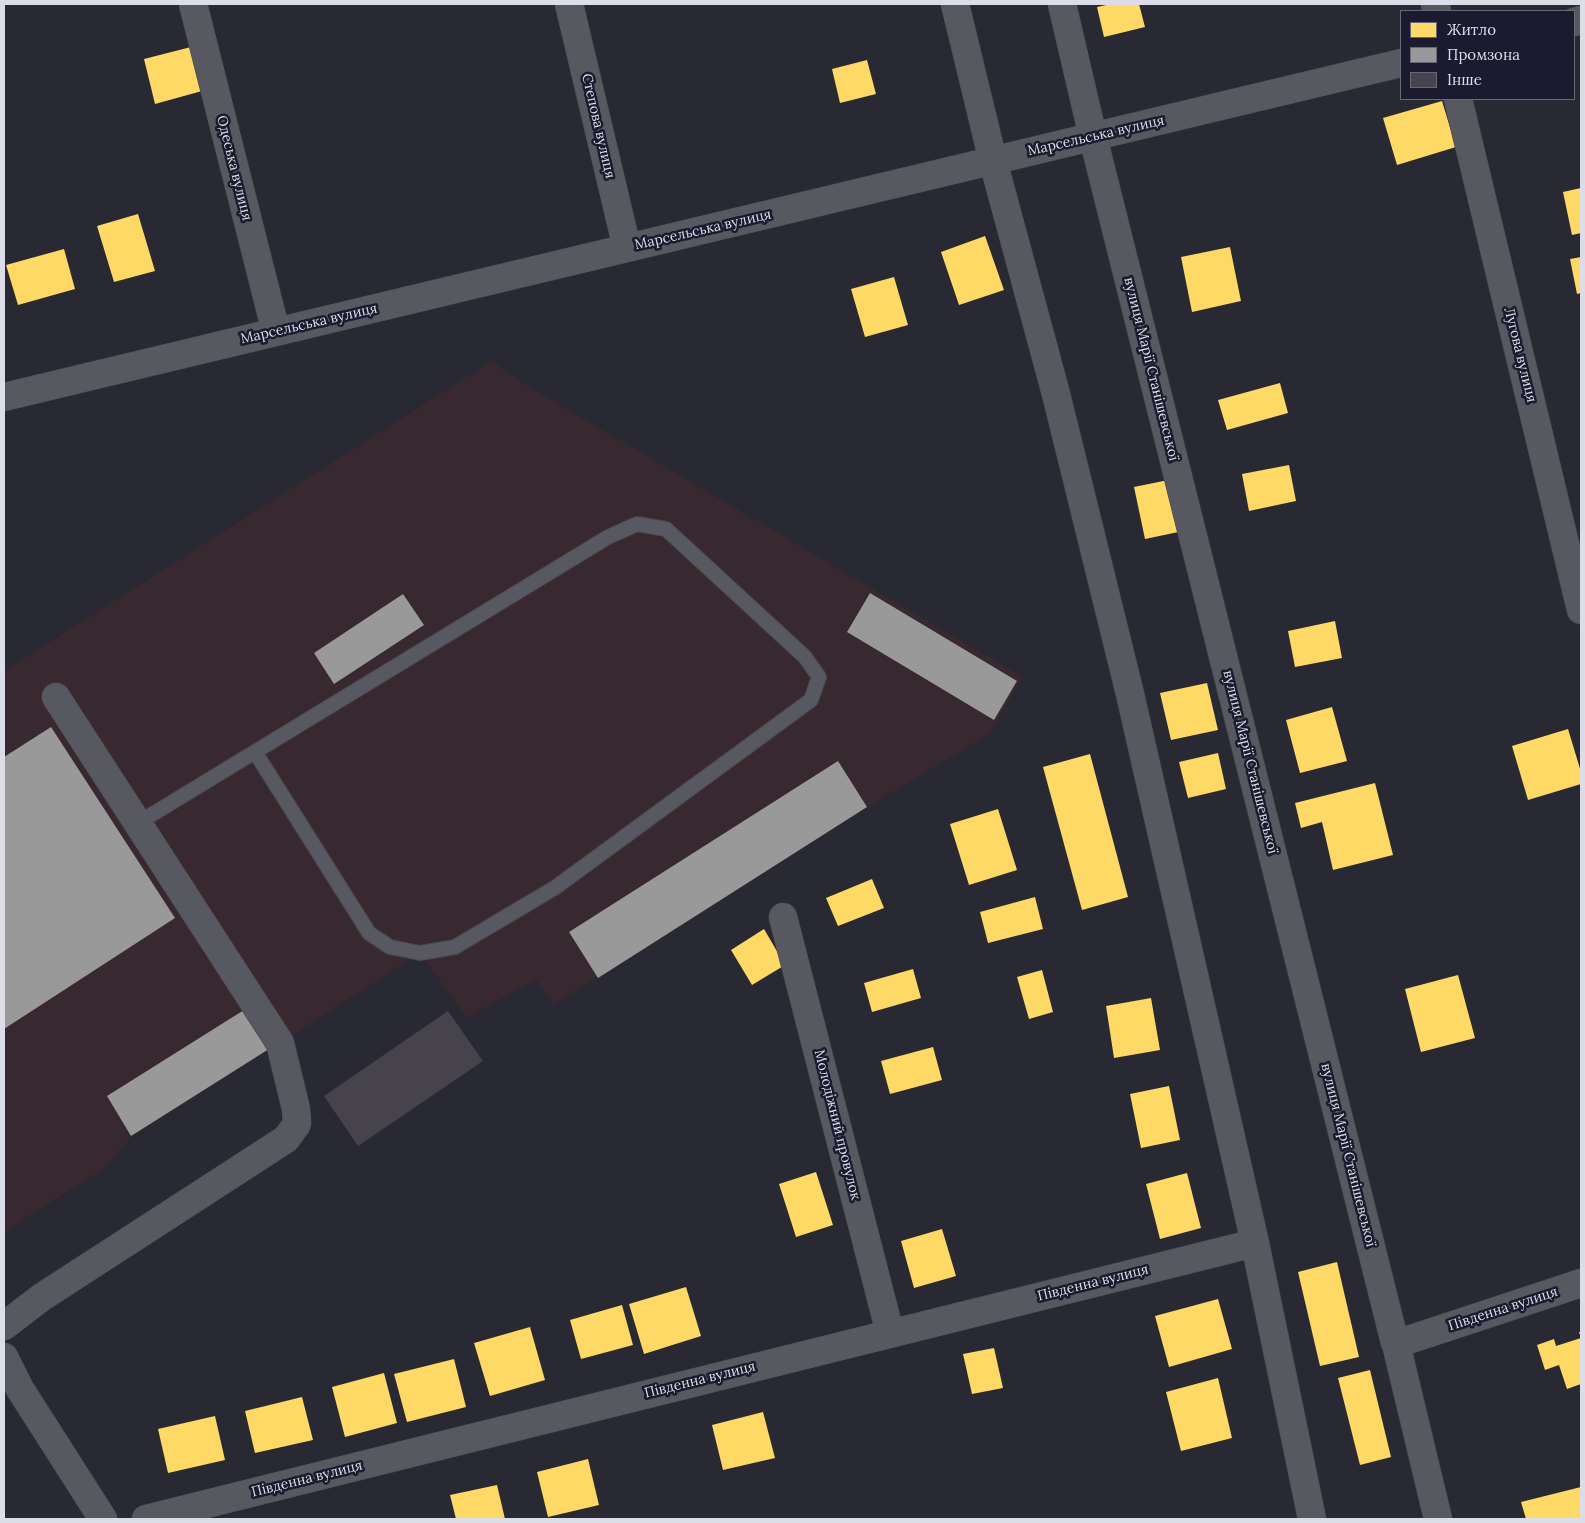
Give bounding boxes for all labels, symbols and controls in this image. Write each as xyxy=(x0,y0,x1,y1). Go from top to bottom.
legend xyxy=(1400,10,1575,100)
text: Житло xyxy=(1447,20,1496,39)
text: Промзона xyxy=(1447,45,1520,64)
text: Інше xyxy=(1447,70,1482,89)
street label: Степова вулиця xyxy=(578,72,618,180)
street label: Марсельська вулиця xyxy=(1026,112,1166,160)
street label: Одеська вулиця xyxy=(213,114,255,222)
street label: Марсельська вулиця xyxy=(633,206,773,254)
street label: вулиця Марії Станішевської xyxy=(1120,275,1182,463)
street label: Марсельська вулиця xyxy=(239,300,379,348)
street label: Лугова вулиця xyxy=(1500,306,1540,404)
street label: вулиця Марії Станішевської xyxy=(1219,668,1281,856)
street label: Молодіжний провулок xyxy=(810,1048,864,1202)
street label: вулиця Марії Станішевської xyxy=(1317,1061,1379,1249)
street label: Південна вулиця xyxy=(1036,1261,1150,1305)
street label: Південна вулиця xyxy=(1446,1283,1560,1335)
street label: Південна вулиця xyxy=(643,1358,757,1402)
street label: Південна вулиця xyxy=(250,1457,364,1501)

